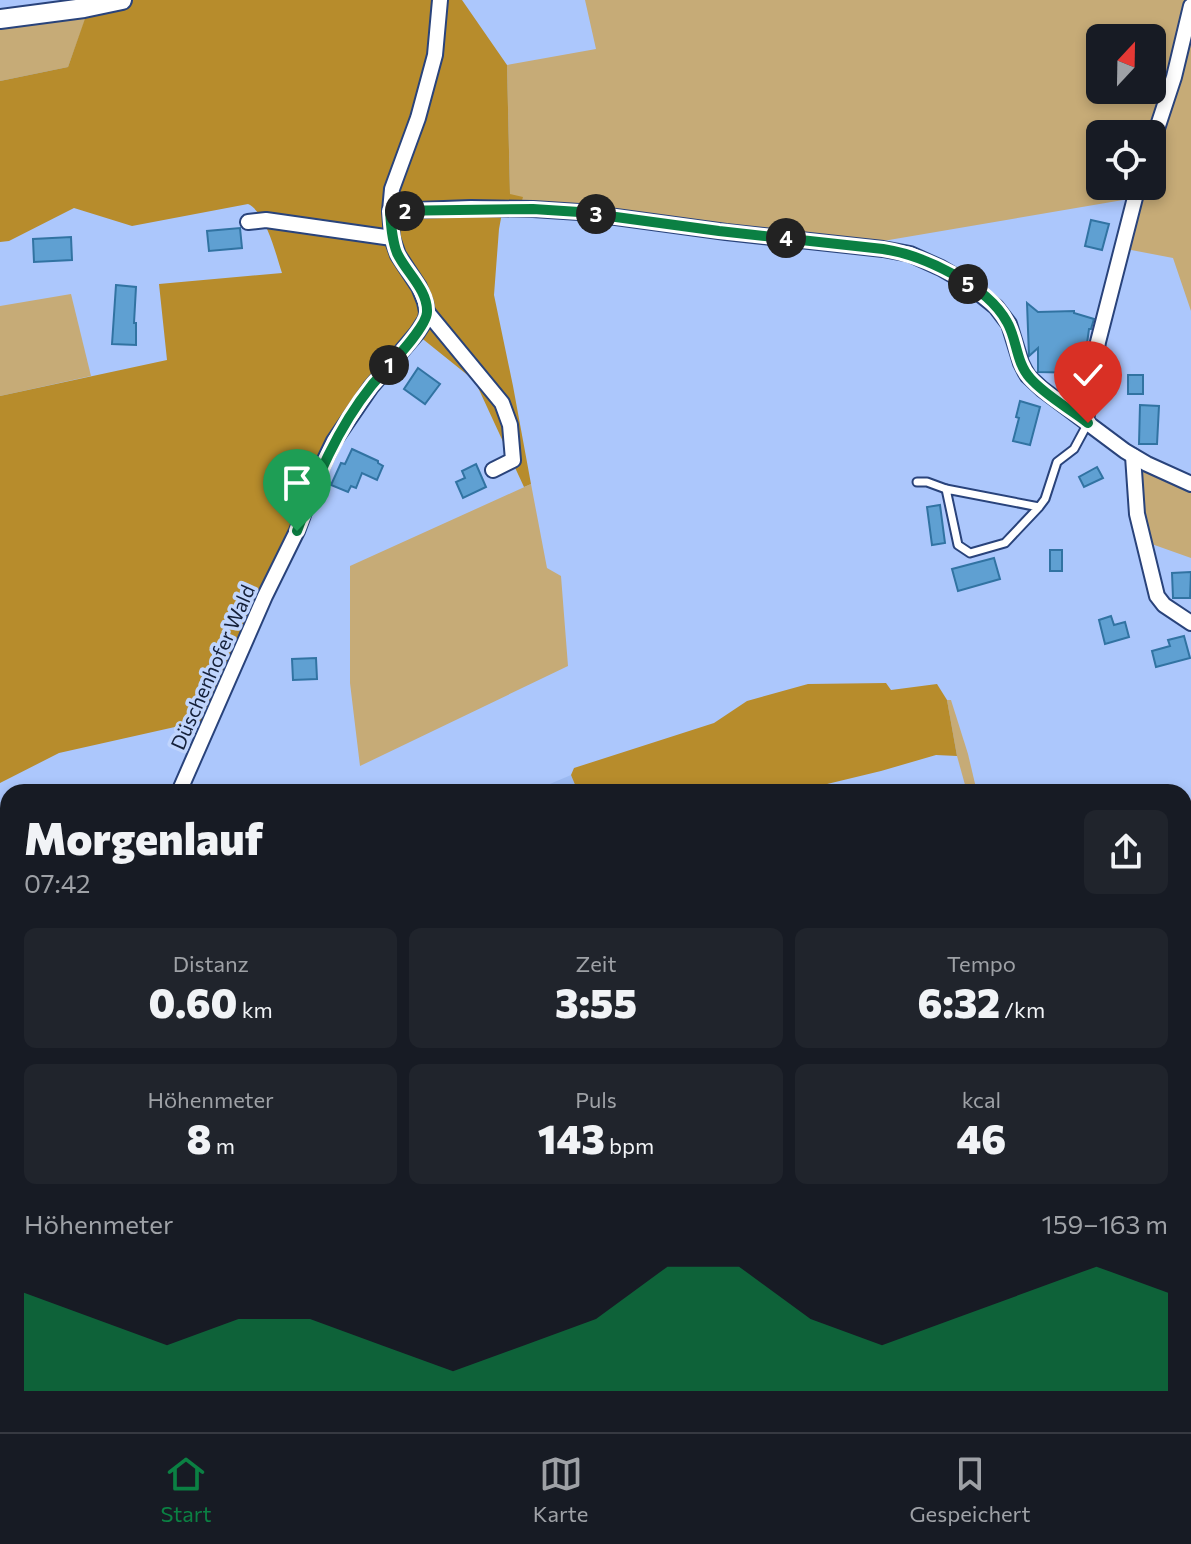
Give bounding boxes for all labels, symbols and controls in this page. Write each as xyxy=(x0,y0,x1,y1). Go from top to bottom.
north arrow xyxy=(1086,24,1166,104)
map controls xyxy=(1086,24,1166,200)
button: locate xyxy=(1086,120,1166,200)
pin: 2 xyxy=(385,191,425,231)
pin: 3 xyxy=(576,194,616,234)
text: 2 xyxy=(399,197,411,224)
text: 3 xyxy=(590,200,602,227)
pin: 4 xyxy=(766,218,806,258)
text: 4 xyxy=(779,224,793,251)
pin: 5 xyxy=(948,264,988,304)
text: 5 xyxy=(962,270,974,297)
pin xyxy=(1054,341,1122,423)
pin: 1 xyxy=(369,345,409,385)
text: 1 xyxy=(384,351,394,378)
icon: check xyxy=(1066,353,1110,397)
pin xyxy=(263,449,331,531)
icon: arrive xyxy=(275,461,319,505)
street label: Düschenhofer Wald xyxy=(165,581,259,753)
text: Morgenlauf xyxy=(24,810,263,864)
button: share xyxy=(1084,810,1168,894)
text: 07:42 xyxy=(24,867,90,898)
text: Distanz xyxy=(173,950,249,977)
text: Zeit xyxy=(575,950,617,977)
text: Tempo xyxy=(947,950,1016,977)
text: 0.60 xyxy=(149,977,237,1026)
text: 3:55 xyxy=(555,977,637,1026)
text: 6:32 xyxy=(918,977,1000,1026)
text: km xyxy=(237,996,273,1023)
text: /km xyxy=(1000,996,1045,1023)
text: Höhenmeter xyxy=(147,1086,274,1113)
text: Puls xyxy=(575,1086,617,1113)
text: kcal xyxy=(962,1086,1001,1113)
text: 8 xyxy=(186,1113,211,1162)
text: 143 xyxy=(538,1113,605,1162)
text: 46 xyxy=(956,1113,1006,1162)
text: m xyxy=(211,1132,235,1159)
text: bpm xyxy=(605,1132,654,1159)
text: Höhenmeter xyxy=(24,1208,173,1239)
text: 159–163 m xyxy=(1042,1208,1168,1239)
tab: Start xyxy=(161,1452,212,1527)
tab: Karte xyxy=(533,1452,588,1527)
tab: Gespeichert xyxy=(909,1452,1030,1527)

